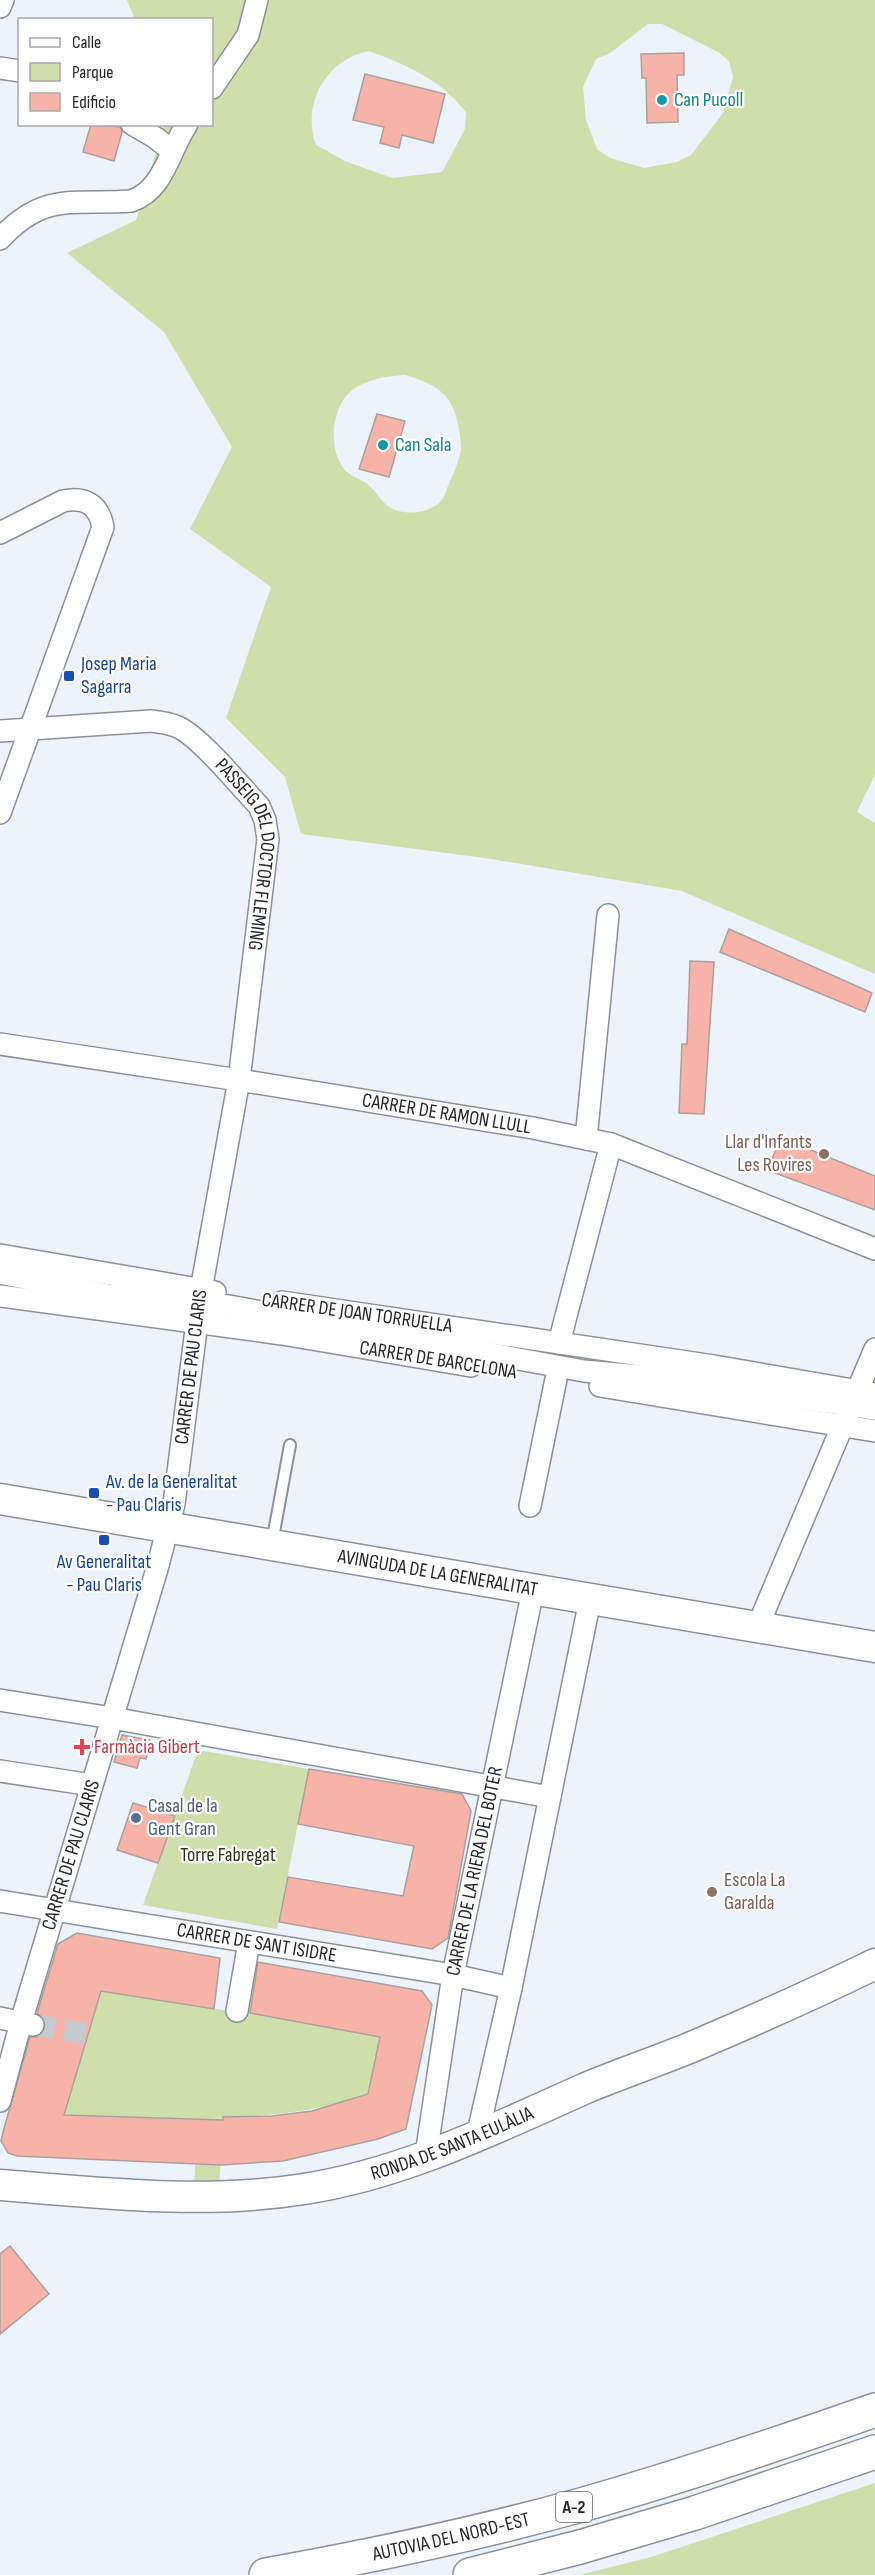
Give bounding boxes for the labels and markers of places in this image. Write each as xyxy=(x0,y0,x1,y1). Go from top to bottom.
place label: Can Pucoll xyxy=(674,88,743,112)
marker: Can Pucoll xyxy=(655,93,669,107)
place label: Can Sala xyxy=(395,433,451,457)
marker: Can Sala xyxy=(376,438,390,452)
place label: Josep Maria Sagarra xyxy=(80,652,157,699)
marker: Josep Maria Sagarra xyxy=(62,669,76,683)
place label: Llar d'Infants Les Rovires xyxy=(725,1130,812,1177)
marker: Llar d'Infants Les Rovires xyxy=(817,1147,831,1161)
place label: Av. de la Generalitat - Pau Claris xyxy=(105,1470,237,1517)
marker: Av. de la Generalitat - Pau Claris xyxy=(87,1486,101,1500)
marker: Av Generalitat - Pau Claris xyxy=(97,1533,111,1547)
place label: Av Generalitat - Pau Claris xyxy=(56,1550,151,1597)
place label: Farmàcia Gibert xyxy=(94,1735,200,1759)
marker: Farmàcia Gibert xyxy=(75,1740,89,1754)
place label: Casal de la Gent Gran xyxy=(148,1794,218,1841)
marker: Casal de la Gent Gran xyxy=(129,1811,143,1825)
place label: Escola La Garalda xyxy=(724,1868,785,1915)
marker: Escola La Garalda xyxy=(705,1885,719,1899)

